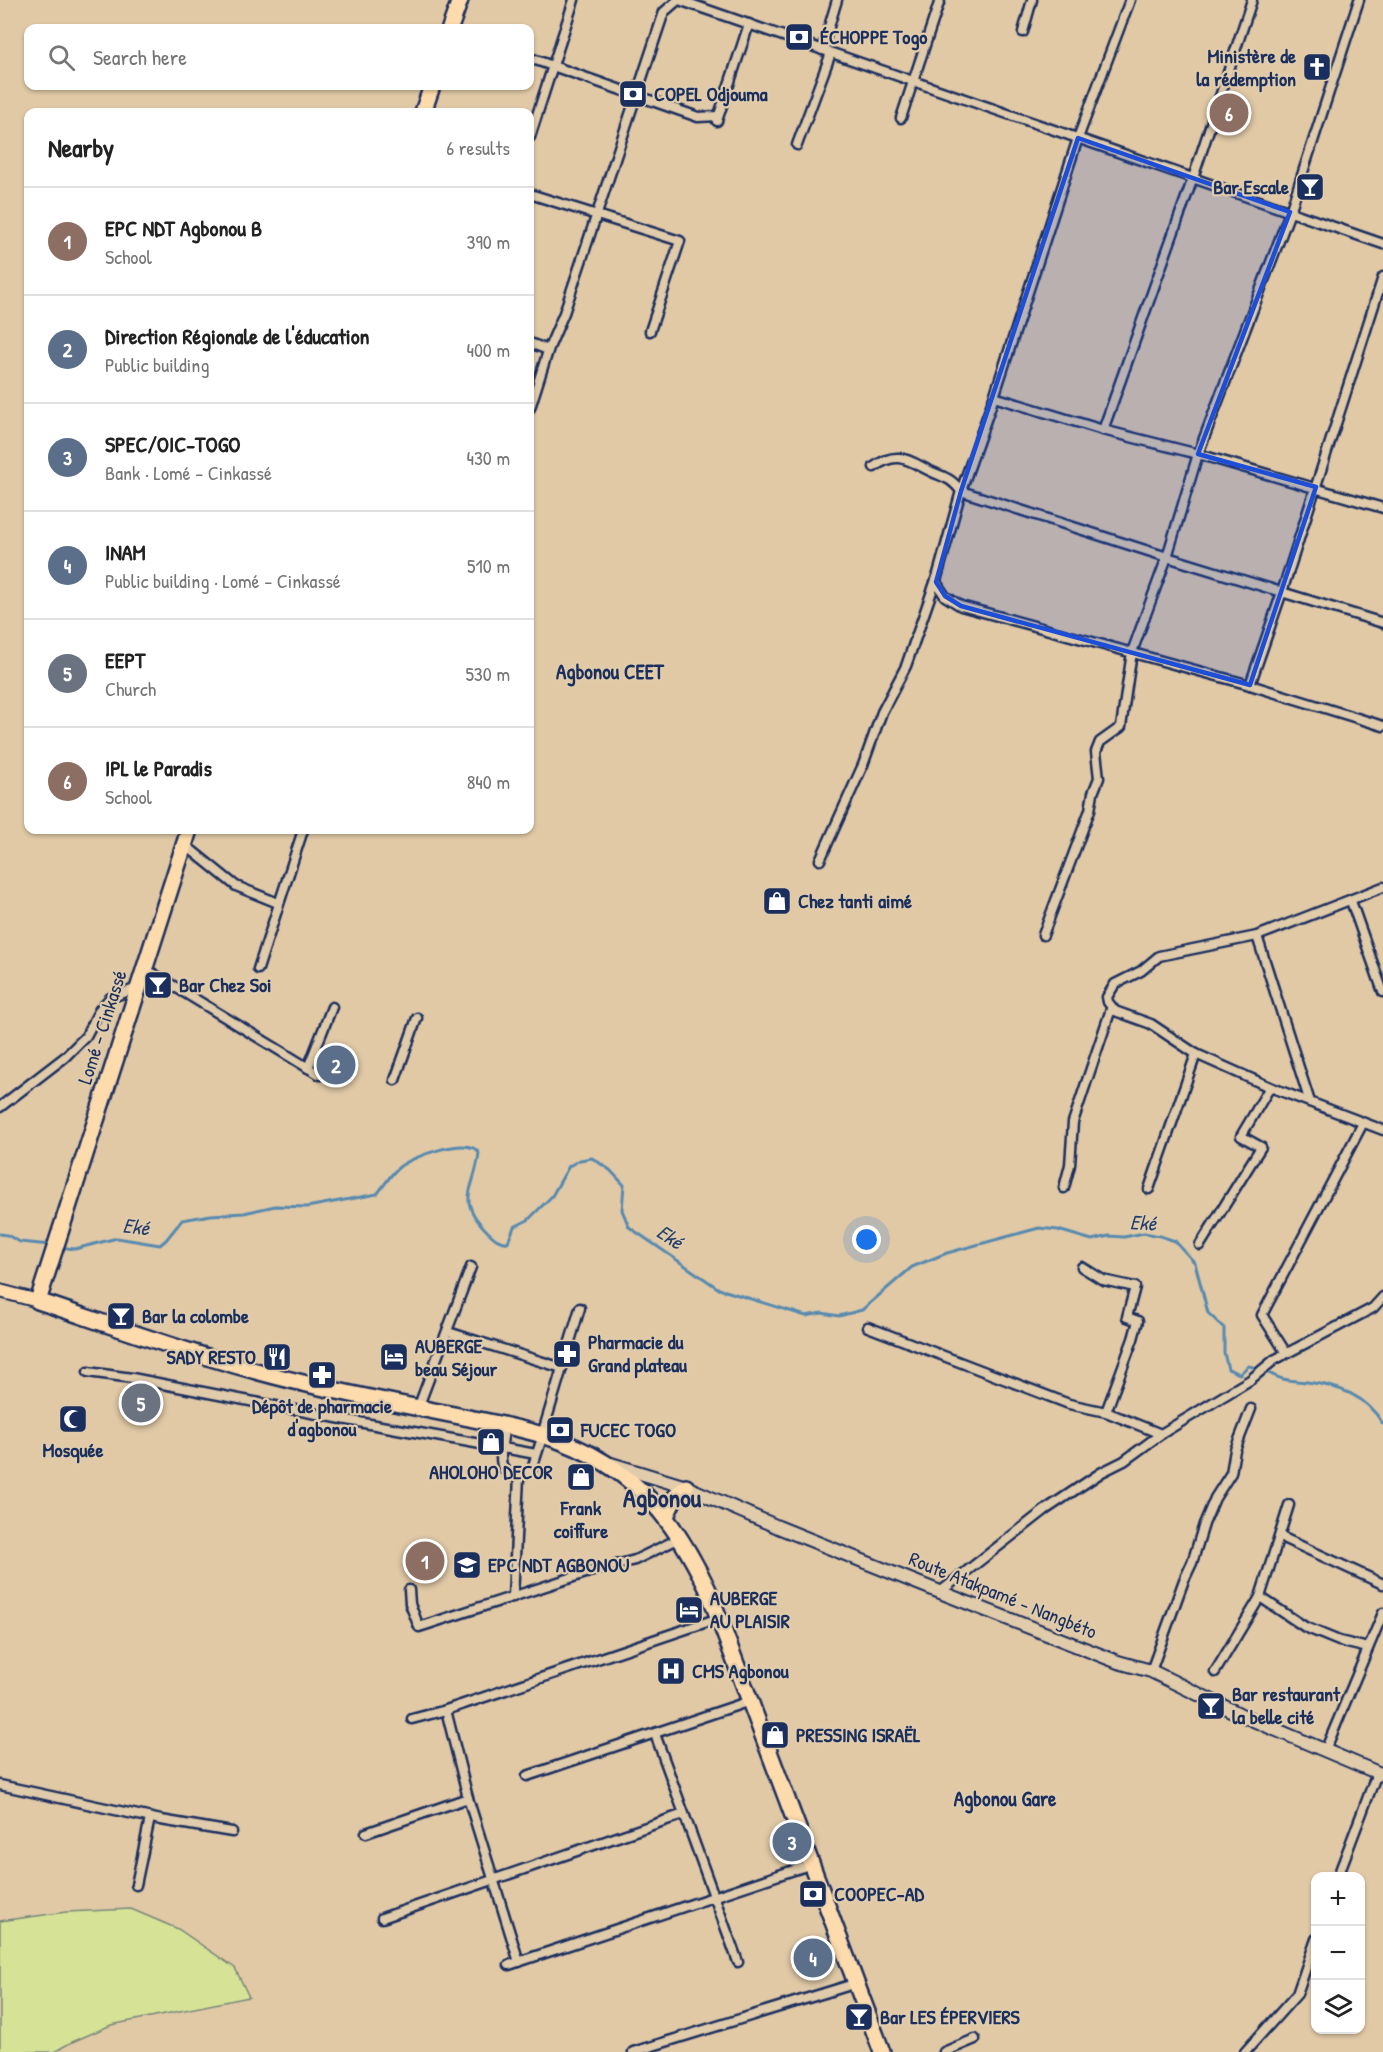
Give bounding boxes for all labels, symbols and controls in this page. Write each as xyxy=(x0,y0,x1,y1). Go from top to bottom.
bank icon: ÉCHOPPE Togo xyxy=(783,21,815,53)
place label: ÉCHOPPE Togo xyxy=(820,23,927,51)
search box xyxy=(24,24,534,90)
icon: search xyxy=(45,41,78,74)
text: Search here xyxy=(93,42,187,72)
place label: Ministère de la rédemption xyxy=(1196,42,1296,93)
church icon: Ministère de la rédemption xyxy=(1301,51,1333,83)
bank icon: COPEL Odjouma xyxy=(617,78,649,110)
place label: COPEL Odjouma xyxy=(654,80,768,107)
pin: 6 xyxy=(1210,90,1248,136)
text: Nearby xyxy=(48,130,114,165)
text: 6 results xyxy=(446,134,510,161)
bar icon: Bar Escale xyxy=(1294,171,1326,203)
place label: Bar Escale xyxy=(1213,173,1289,200)
text: EPC NDT Agbonou B xyxy=(105,213,262,243)
text: 1 xyxy=(64,228,71,255)
text: 390 m xyxy=(467,228,510,255)
text: School xyxy=(105,243,152,270)
text: Direction Régionale de l'éducation xyxy=(105,321,370,351)
text: 2 xyxy=(63,336,72,363)
text: 400 m xyxy=(466,336,510,363)
text: Public building xyxy=(105,351,209,378)
text: SPEC/OIC-TOGO xyxy=(105,429,240,459)
text: 3 xyxy=(63,444,72,471)
text: 430 m xyxy=(466,444,510,471)
text: Bank · Lomé - Cinkassé xyxy=(105,459,272,486)
text: INAM xyxy=(105,537,146,567)
text: 4 xyxy=(64,552,71,579)
text: 510 m xyxy=(467,552,510,579)
text: Public building · Lomé - Cinkassé xyxy=(105,567,341,594)
text: EEPT xyxy=(105,645,145,675)
district label: Agbonou CEET xyxy=(556,657,665,687)
text: 5 xyxy=(63,660,72,687)
text: 530 m xyxy=(465,660,510,687)
text: Church xyxy=(105,675,156,702)
text: IPL le Paradis xyxy=(105,753,212,783)
text: 6 xyxy=(64,768,71,795)
text: 840 m xyxy=(467,768,510,795)
text: School xyxy=(105,783,152,810)
shop icon: Chez tanti aimé xyxy=(761,885,793,917)
place label: Chez tanti aimé xyxy=(798,887,912,914)
street label: Lomé - Cinkassé xyxy=(70,966,133,1087)
bar icon: Bar Chez Soi xyxy=(142,969,174,1001)
place label: Bar Chez Soi xyxy=(179,971,271,998)
pin: 2 xyxy=(316,1042,356,1088)
water label: Eké xyxy=(1129,1207,1159,1238)
water label: Eké xyxy=(121,1211,153,1243)
water label: Eké xyxy=(651,1217,691,1257)
your location xyxy=(852,1225,881,1254)
bar icon: Bar la colombe xyxy=(105,1300,137,1332)
place label: Bar la colombe xyxy=(142,1302,249,1329)
place label: Pharmacie du Grand plateau xyxy=(588,1328,688,1379)
place label: AUBERGE beau Séjour xyxy=(415,1332,498,1382)
pharmacy icon: Pharmacie du Grand plateau xyxy=(551,1338,583,1370)
restaurant icon: SADY RESTO xyxy=(261,1341,293,1373)
hotel icon: AUBERGE beau Séjour xyxy=(378,1341,410,1373)
place label: SADY RESTO xyxy=(167,1343,256,1370)
pharmacy icon: Dépôt de pharmacie d'agbonou xyxy=(306,1359,338,1391)
pin: 5 xyxy=(122,1380,160,1426)
place label: Dépôt de pharmacie d'agbonou xyxy=(252,1392,392,1443)
mosque icon: Mosquée xyxy=(57,1403,89,1435)
bank icon: FUCEC TOGO xyxy=(544,1414,576,1446)
place label: FUCEC TOGO xyxy=(580,1416,676,1443)
shop icon: AHOLOHO DECOR xyxy=(475,1426,507,1458)
place label: Mosquée xyxy=(43,1436,103,1464)
place label: AHOLOHO DECOR xyxy=(429,1458,553,1485)
shop icon: Frank coiffure xyxy=(565,1461,597,1493)
district label: Agbonou xyxy=(623,1480,702,1516)
place label: Frank coiffure xyxy=(554,1494,608,1544)
pin: 1 xyxy=(406,1538,444,1584)
street label: Route Atakpamé - Nangbéto xyxy=(905,1545,1101,1645)
school or university icon: EPC NDT AGBONOU xyxy=(451,1549,483,1581)
place label: EPC NDT AGBONOU xyxy=(488,1551,630,1578)
place label: AUBERGE AU PLAISIR xyxy=(710,1584,790,1634)
hotel icon: AUBERGE AU PLAISIR xyxy=(673,1594,705,1626)
hospital icon: CMS Agbonou xyxy=(655,1655,687,1687)
place label: CMS Agbonou xyxy=(692,1657,790,1685)
place label: Bar restaurant la belle cité xyxy=(1232,1680,1341,1730)
bar icon: Bar restaurant la belle cité xyxy=(1195,1690,1227,1722)
shop icon: PRESSING ISRAËL xyxy=(759,1719,791,1751)
place label: PRESSING ISRAËL xyxy=(796,1721,921,1748)
district label: Agbonou Gare xyxy=(954,1784,1057,1814)
pin: 3 xyxy=(772,1820,812,1864)
map controls xyxy=(1311,1872,1365,2034)
button: + xyxy=(1311,1872,1365,1926)
bank icon: COOPEC-AD xyxy=(797,1878,829,1910)
place label: COOPEC-AD xyxy=(834,1880,924,1907)
button: − xyxy=(1311,1926,1365,1980)
pin: 4 xyxy=(794,1936,832,1980)
button: layers xyxy=(1311,1980,1365,2034)
bar icon: Bar LES ÉPERVIERS xyxy=(843,2001,875,2033)
place label: Bar LES ÉPERVIERS xyxy=(880,2003,1021,2030)

